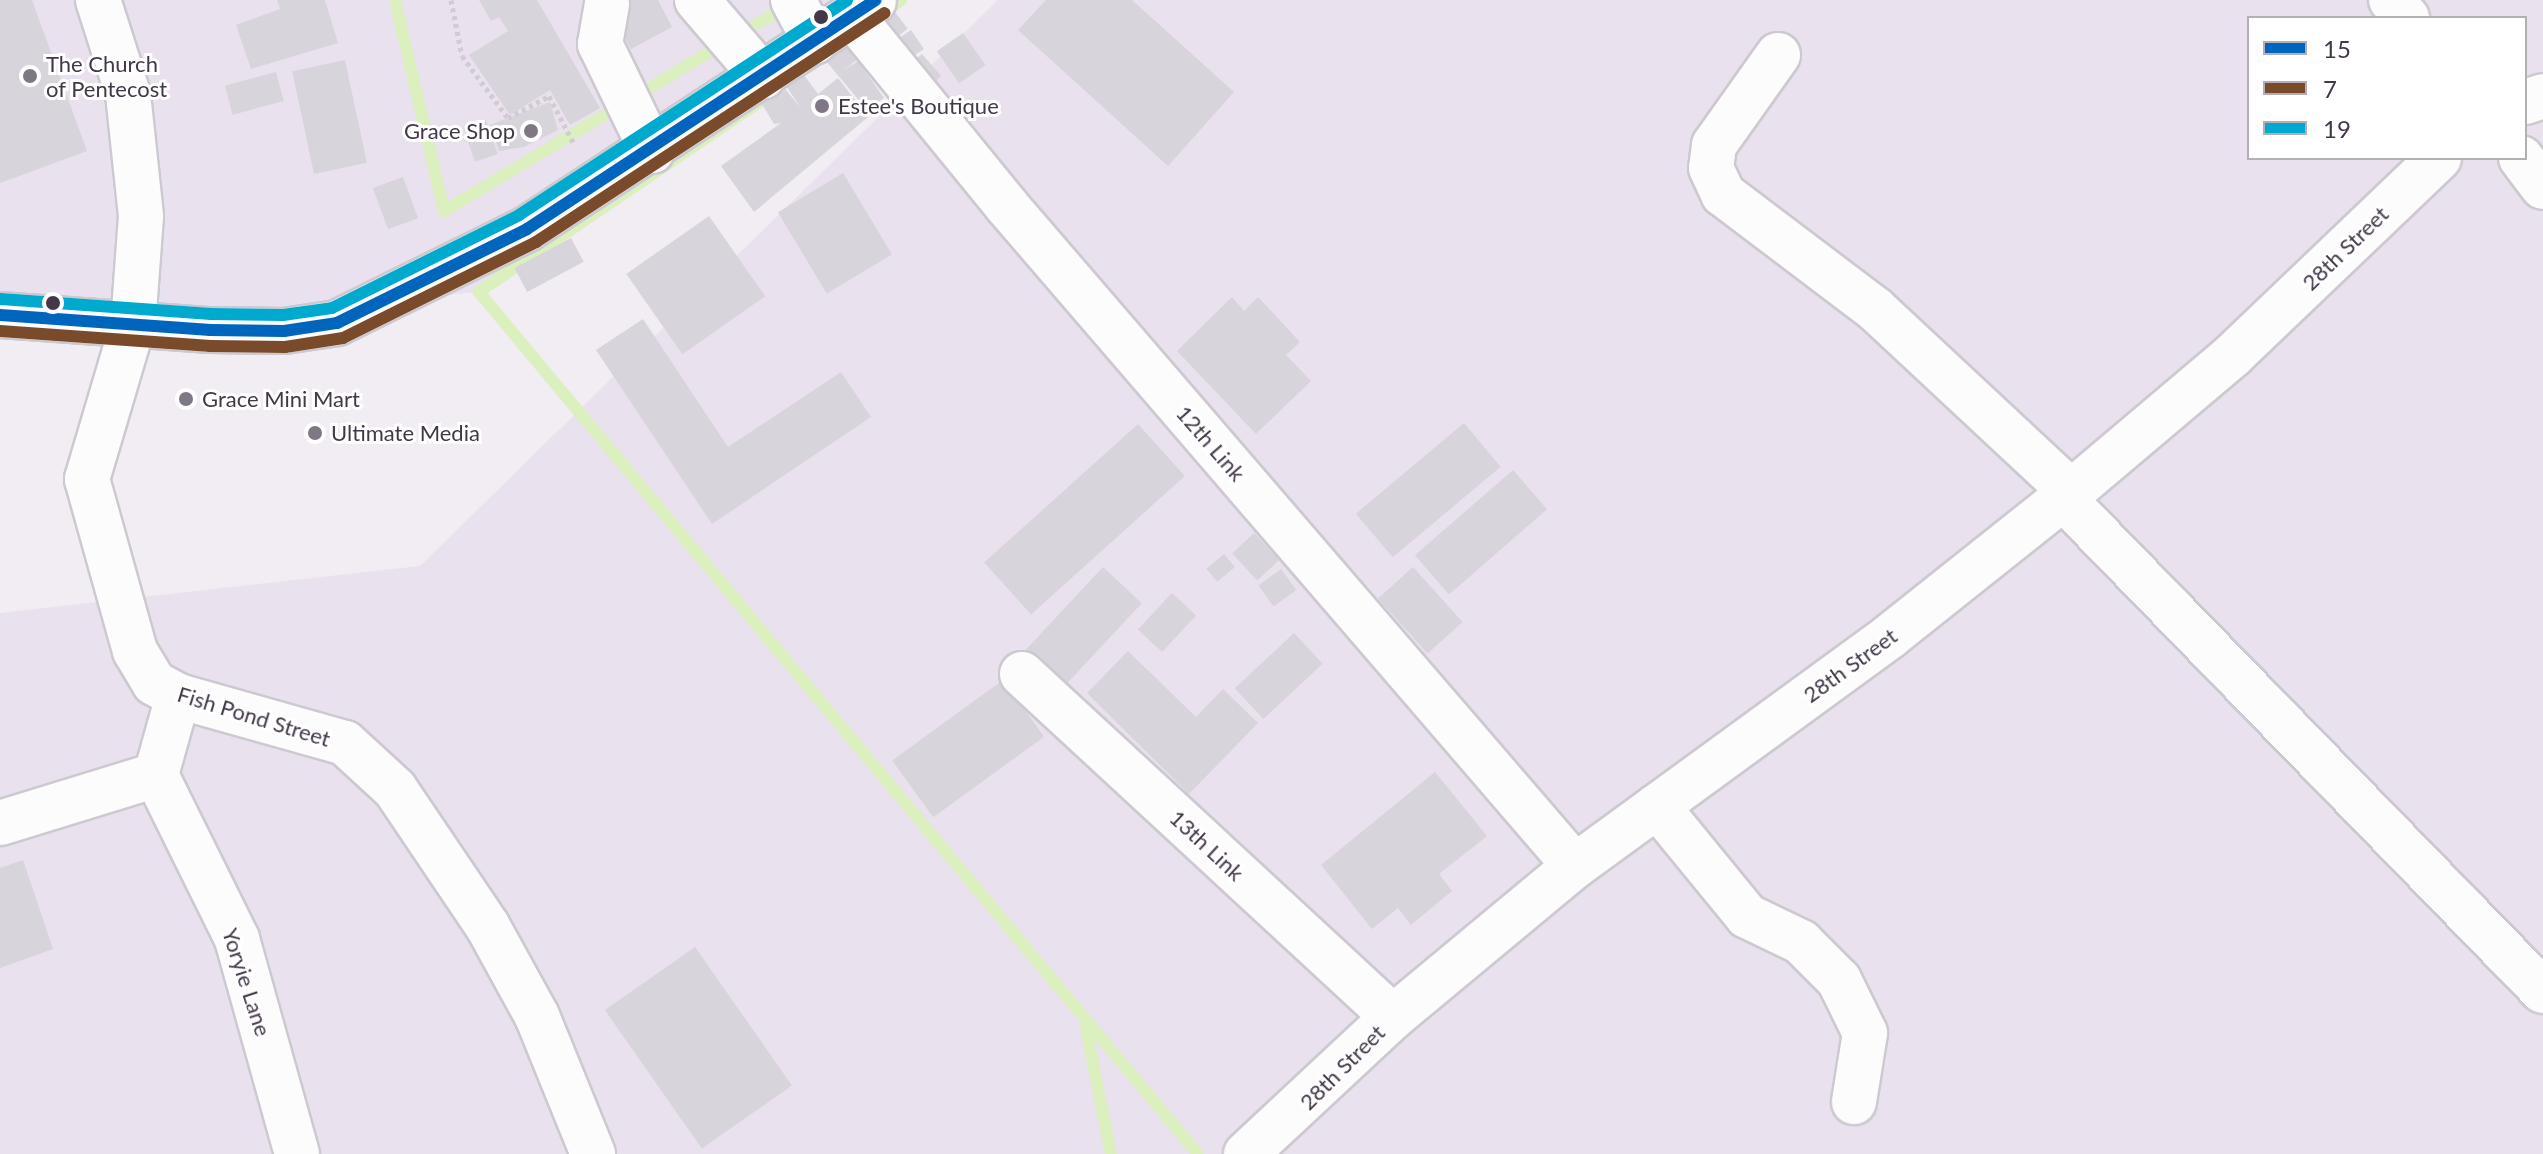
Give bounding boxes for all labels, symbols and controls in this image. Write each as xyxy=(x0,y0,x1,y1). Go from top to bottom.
unlabelled marker xyxy=(813,9,829,25)
legend xyxy=(2247,16,2527,160)
text: 15 xyxy=(2323,34,2351,63)
place label: The Church of Pentecost xyxy=(46,50,168,102)
marker: The Church of Pentecost xyxy=(21,67,39,85)
text: 7 xyxy=(2323,74,2337,103)
place label: Estee's Boutique xyxy=(838,93,999,119)
marker: Estee's Boutique xyxy=(813,97,831,115)
text: 19 xyxy=(2323,114,2351,143)
place label: Grace Shop xyxy=(404,118,515,144)
marker: Grace Shop xyxy=(522,122,540,140)
street label: 28th Street xyxy=(2297,201,2393,295)
unlabelled marker xyxy=(45,295,61,311)
place label: Grace Mini Mart xyxy=(202,386,360,412)
marker: Grace Mini Mart xyxy=(177,390,195,408)
street label: 12th Link xyxy=(1171,400,1251,486)
place label: Ultimate Media xyxy=(331,420,480,446)
marker: Ultimate Media xyxy=(306,424,324,442)
street label: 28th Street xyxy=(1798,622,1902,708)
street label: Fish Pond Street xyxy=(174,680,334,752)
street label: 13th Link xyxy=(1165,804,1249,886)
street label: Yoryie Lane xyxy=(217,925,277,1039)
street label: 28th Street xyxy=(1294,1019,1390,1115)

